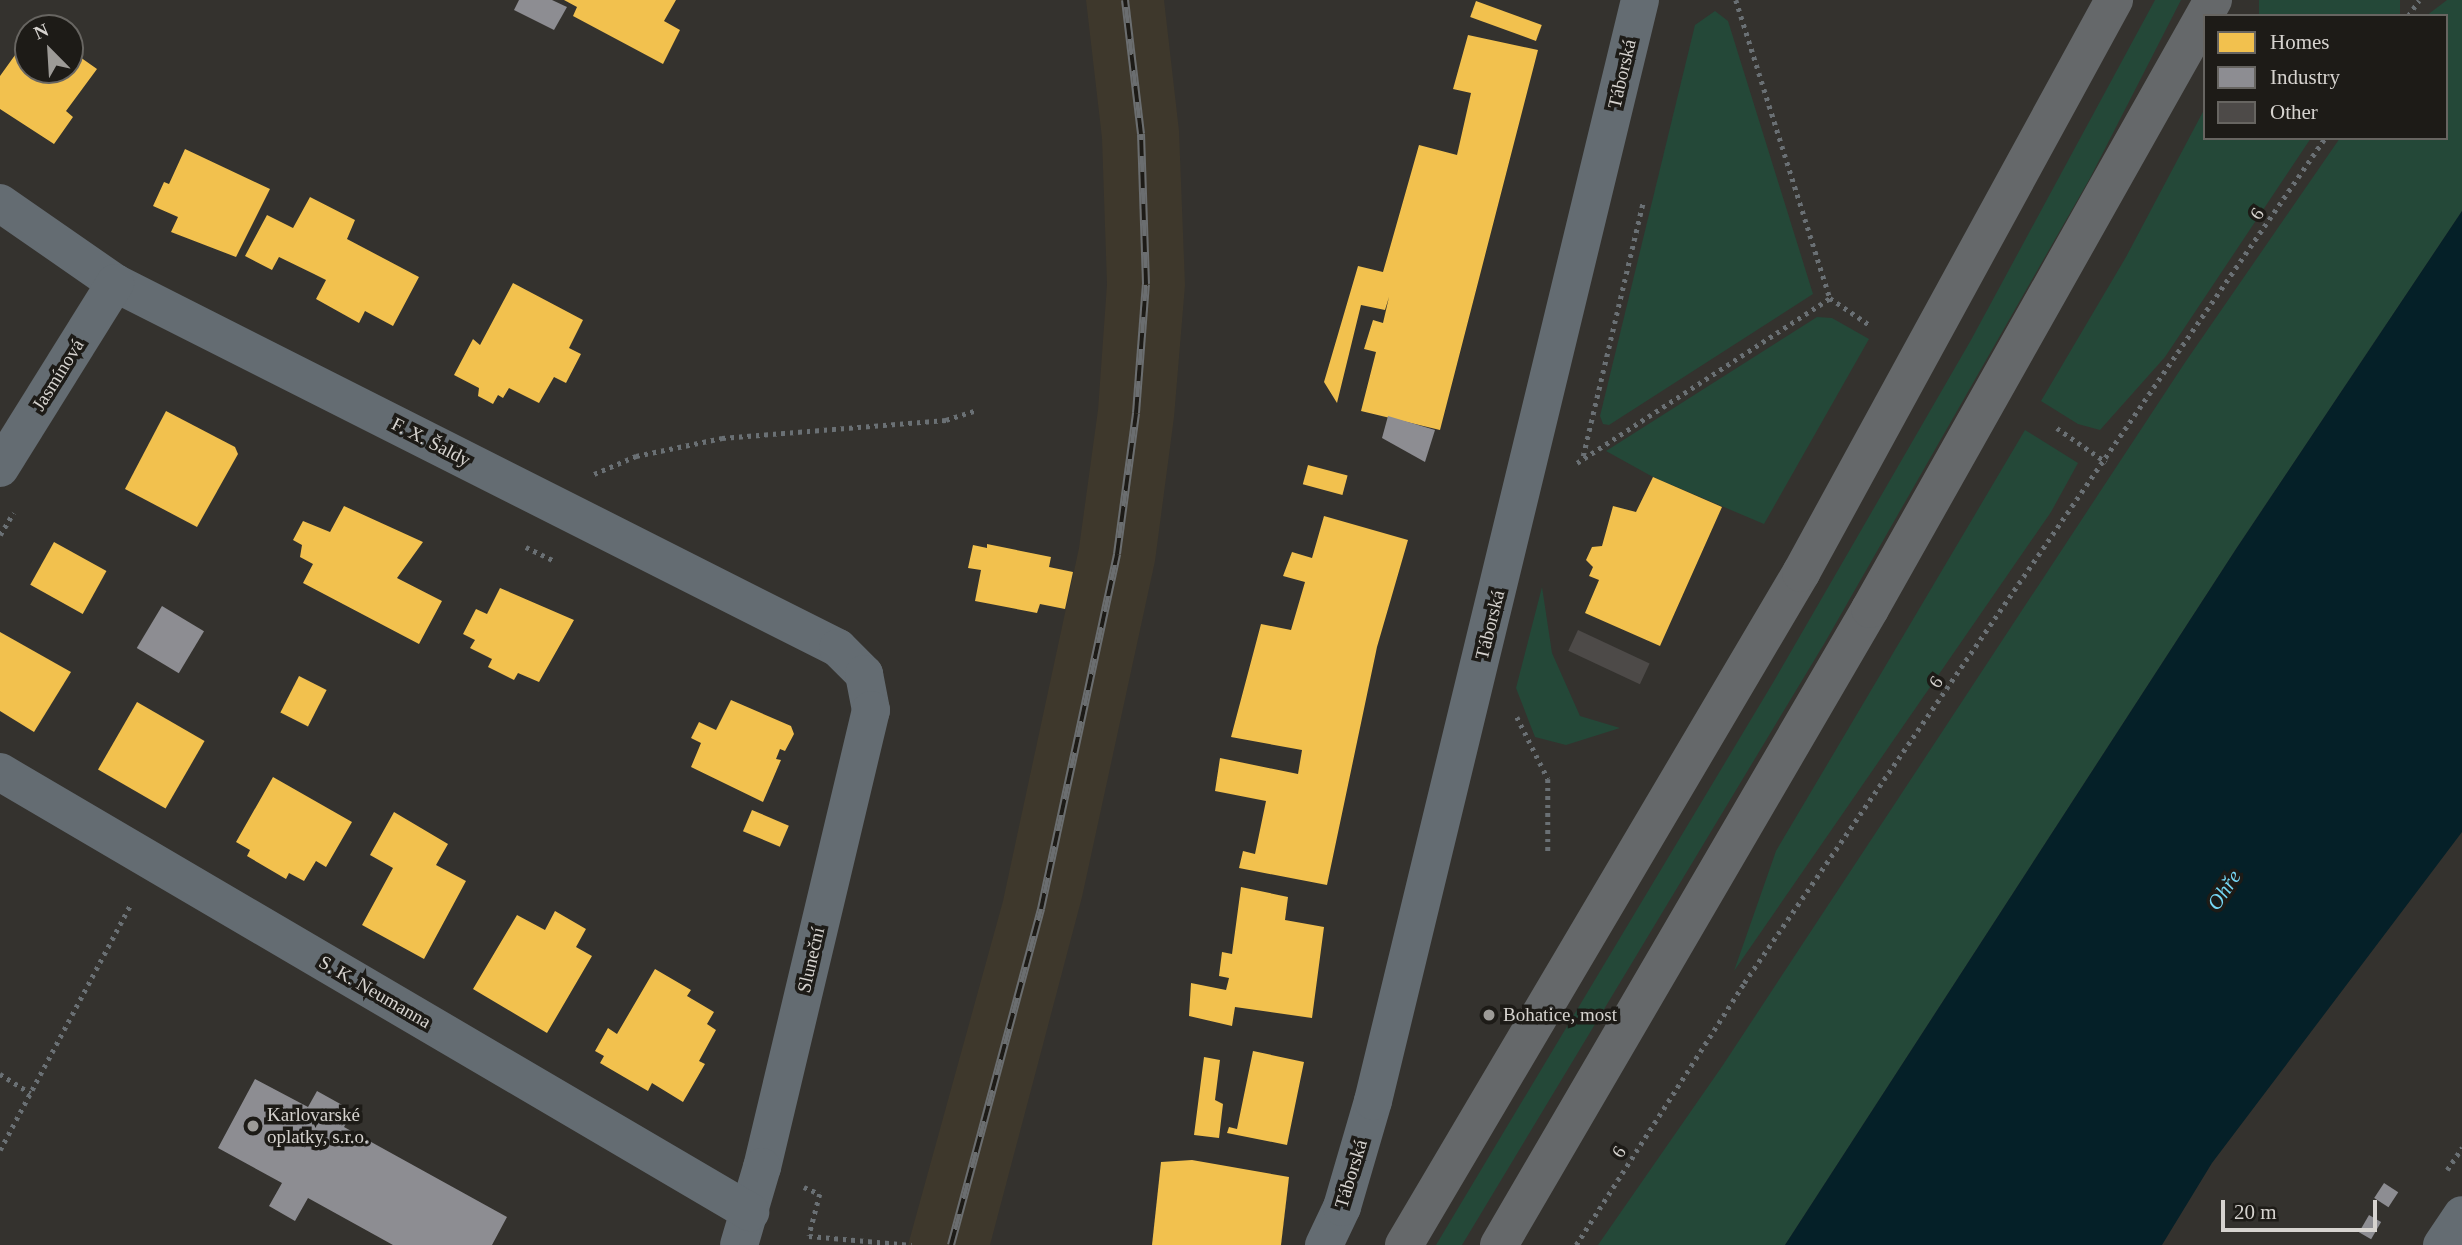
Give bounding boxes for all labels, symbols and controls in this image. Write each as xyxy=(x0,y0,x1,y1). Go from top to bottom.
north arrow xyxy=(14,14,84,84)
legend xyxy=(2203,14,2448,140)
text: N xyxy=(31,19,52,44)
text: Homes xyxy=(2270,30,2330,54)
street label: Táborská xyxy=(1603,37,1641,111)
text: Industry xyxy=(2270,65,2340,89)
text: Other xyxy=(2270,100,2318,124)
street label: 6 xyxy=(2245,204,2269,224)
street label: Jasmínová xyxy=(27,335,89,415)
street label: F. X. Šaldy xyxy=(388,413,474,471)
street label: Táborská xyxy=(1470,588,1510,662)
street label: 6 xyxy=(1924,672,1948,692)
water label: Ohře xyxy=(2201,865,2247,915)
street label: Sluneční xyxy=(792,925,830,995)
street label: S. K. Neumanna xyxy=(315,951,435,1033)
place label: Bohatice, most xyxy=(1503,1004,1617,1026)
marker: Bohatice, most xyxy=(1481,1007,1497,1023)
place label: Karlovarské oplatky, s.r.o. xyxy=(267,1104,369,1148)
marker: Karlovarské oplatky, s.r.o. xyxy=(245,1118,261,1134)
street label: Táborská xyxy=(1330,1137,1372,1211)
street label: 6 xyxy=(1607,1142,1631,1162)
scale bar xyxy=(2224,1186,2380,1230)
text: 20 m xyxy=(2234,1200,2277,1224)

